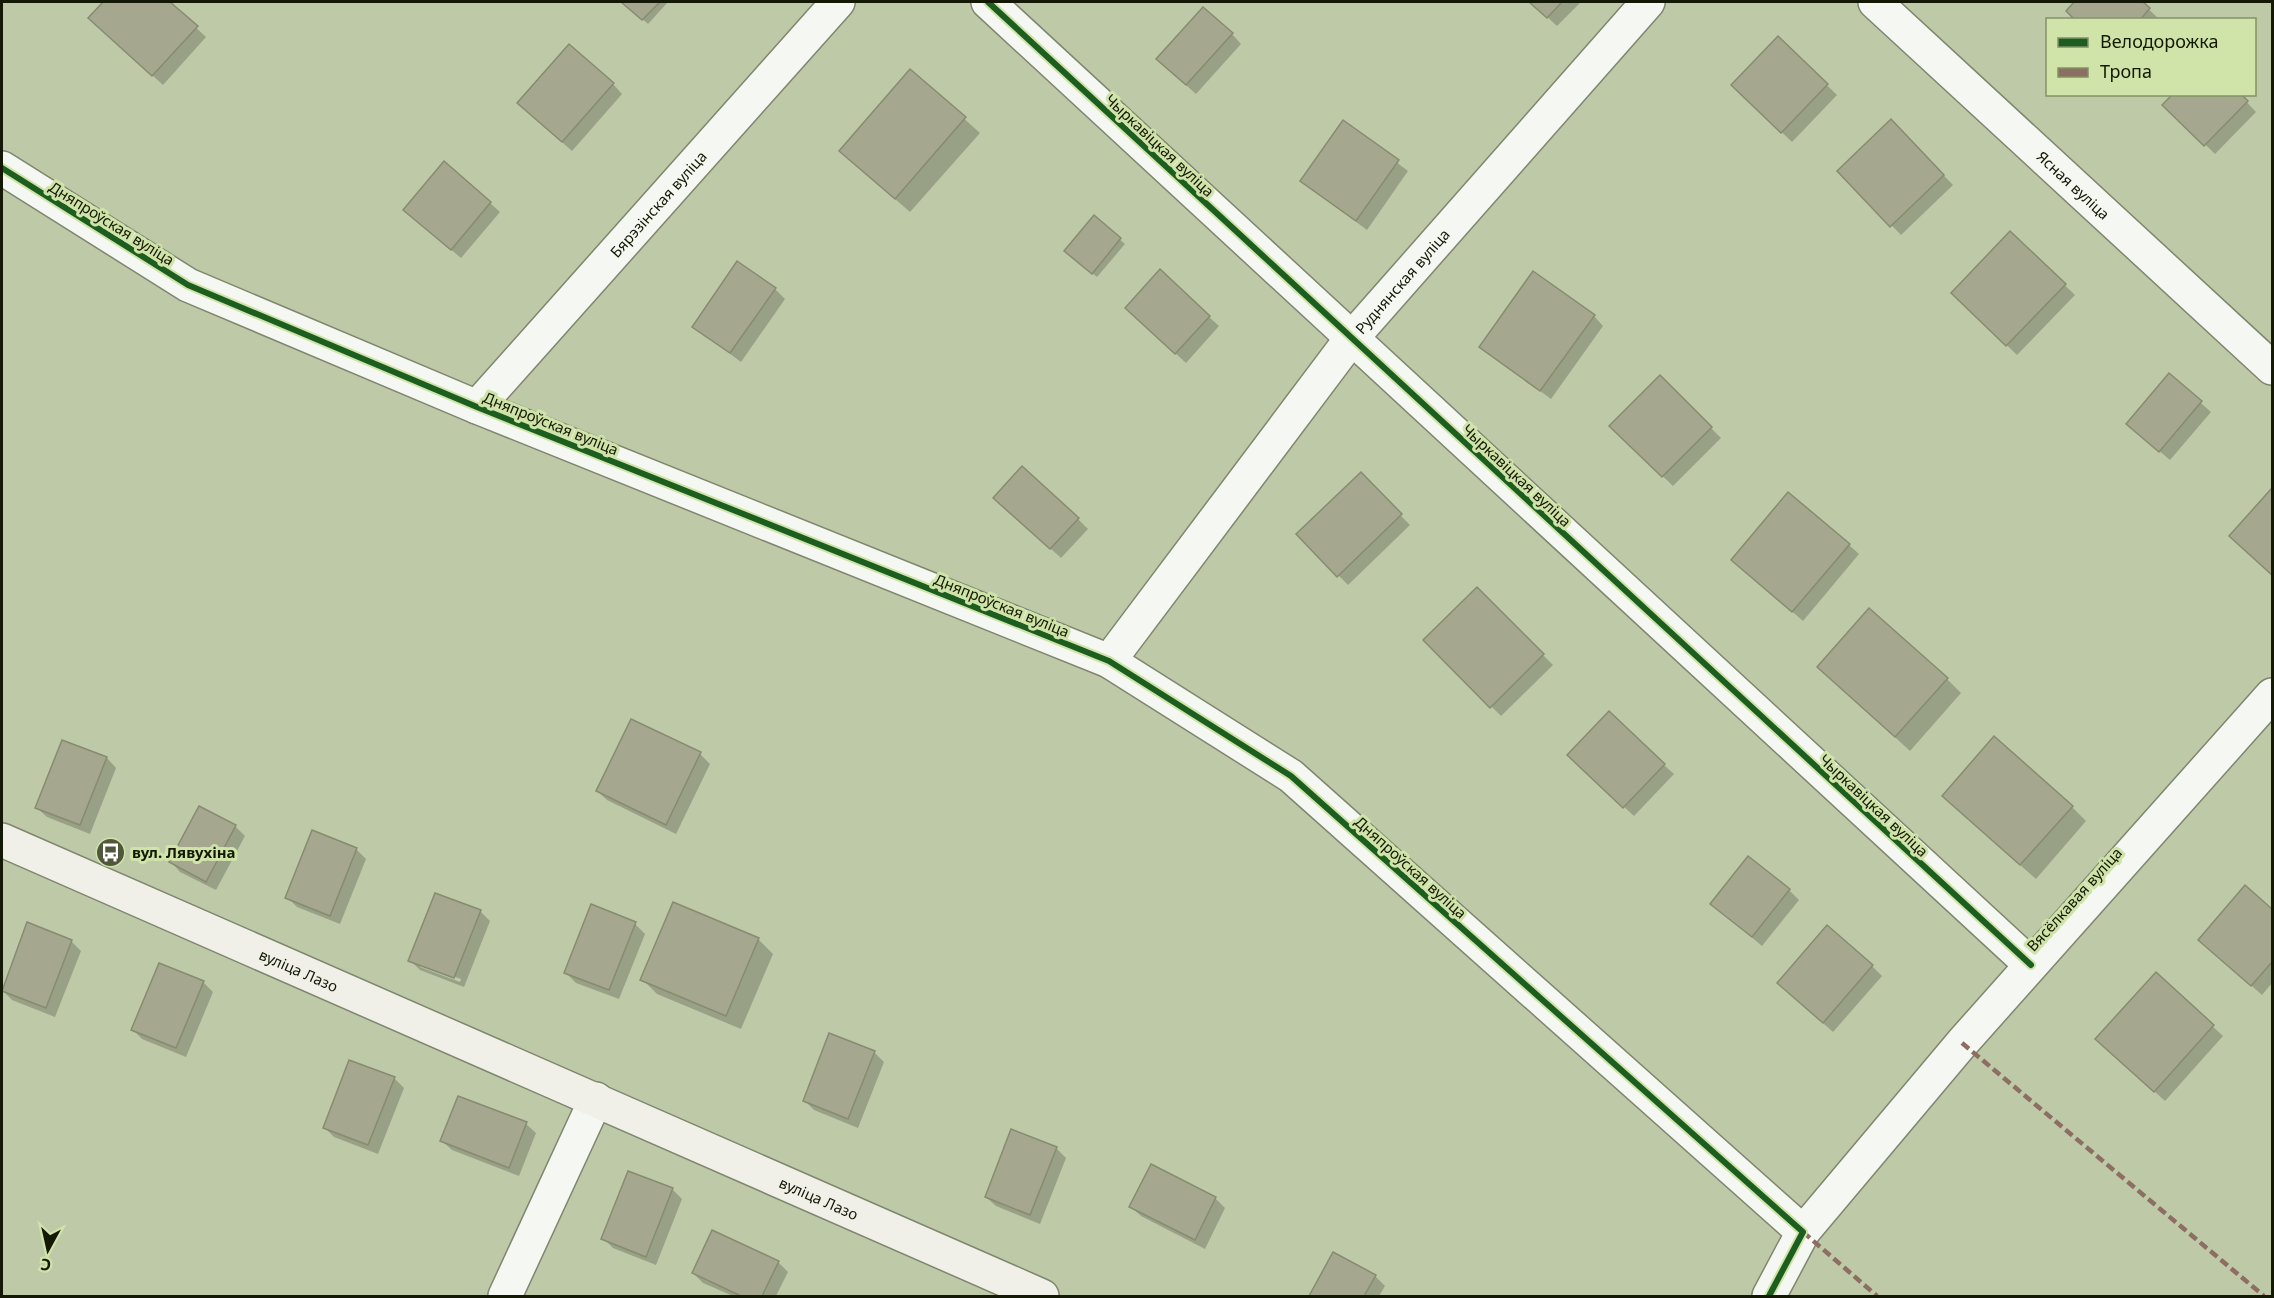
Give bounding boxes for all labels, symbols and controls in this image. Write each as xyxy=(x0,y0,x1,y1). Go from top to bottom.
legend xyxy=(2046,18,2256,96)
text: Велодорожка xyxy=(2100,29,2218,53)
text: Тропа xyxy=(2100,59,2152,83)
street label: Чыркавіцкая вуліца xyxy=(1101,89,1219,201)
street label: Бярэзінская вуліца xyxy=(605,146,711,261)
street label: Ясная вуліца xyxy=(2033,146,2114,224)
street label: Дняпроўская вуліца xyxy=(46,176,178,270)
street label: Руднянская вуліца xyxy=(1350,224,1454,338)
street label: Дняпроўская вуліца xyxy=(480,387,622,459)
street label: Чыркавіцкая вуліца xyxy=(1458,419,1576,531)
street label: Дняпроўская вуліца xyxy=(931,569,1073,641)
street label: Чыркавіцкая вуліца xyxy=(1815,749,1933,861)
street label: Дняпроўская вуліца xyxy=(1351,811,1471,923)
bus stop icon: вул. Лявухіна xyxy=(95,836,127,868)
place label: вул. Лявухіна xyxy=(132,842,236,862)
street label: Вясёлкавая вуліца xyxy=(2022,843,2126,955)
street label: вуліца Лазо xyxy=(256,944,341,996)
street label: вуліца Лазо xyxy=(776,1172,862,1224)
north arrow xyxy=(18,1220,78,1280)
text: С xyxy=(39,1253,53,1276)

